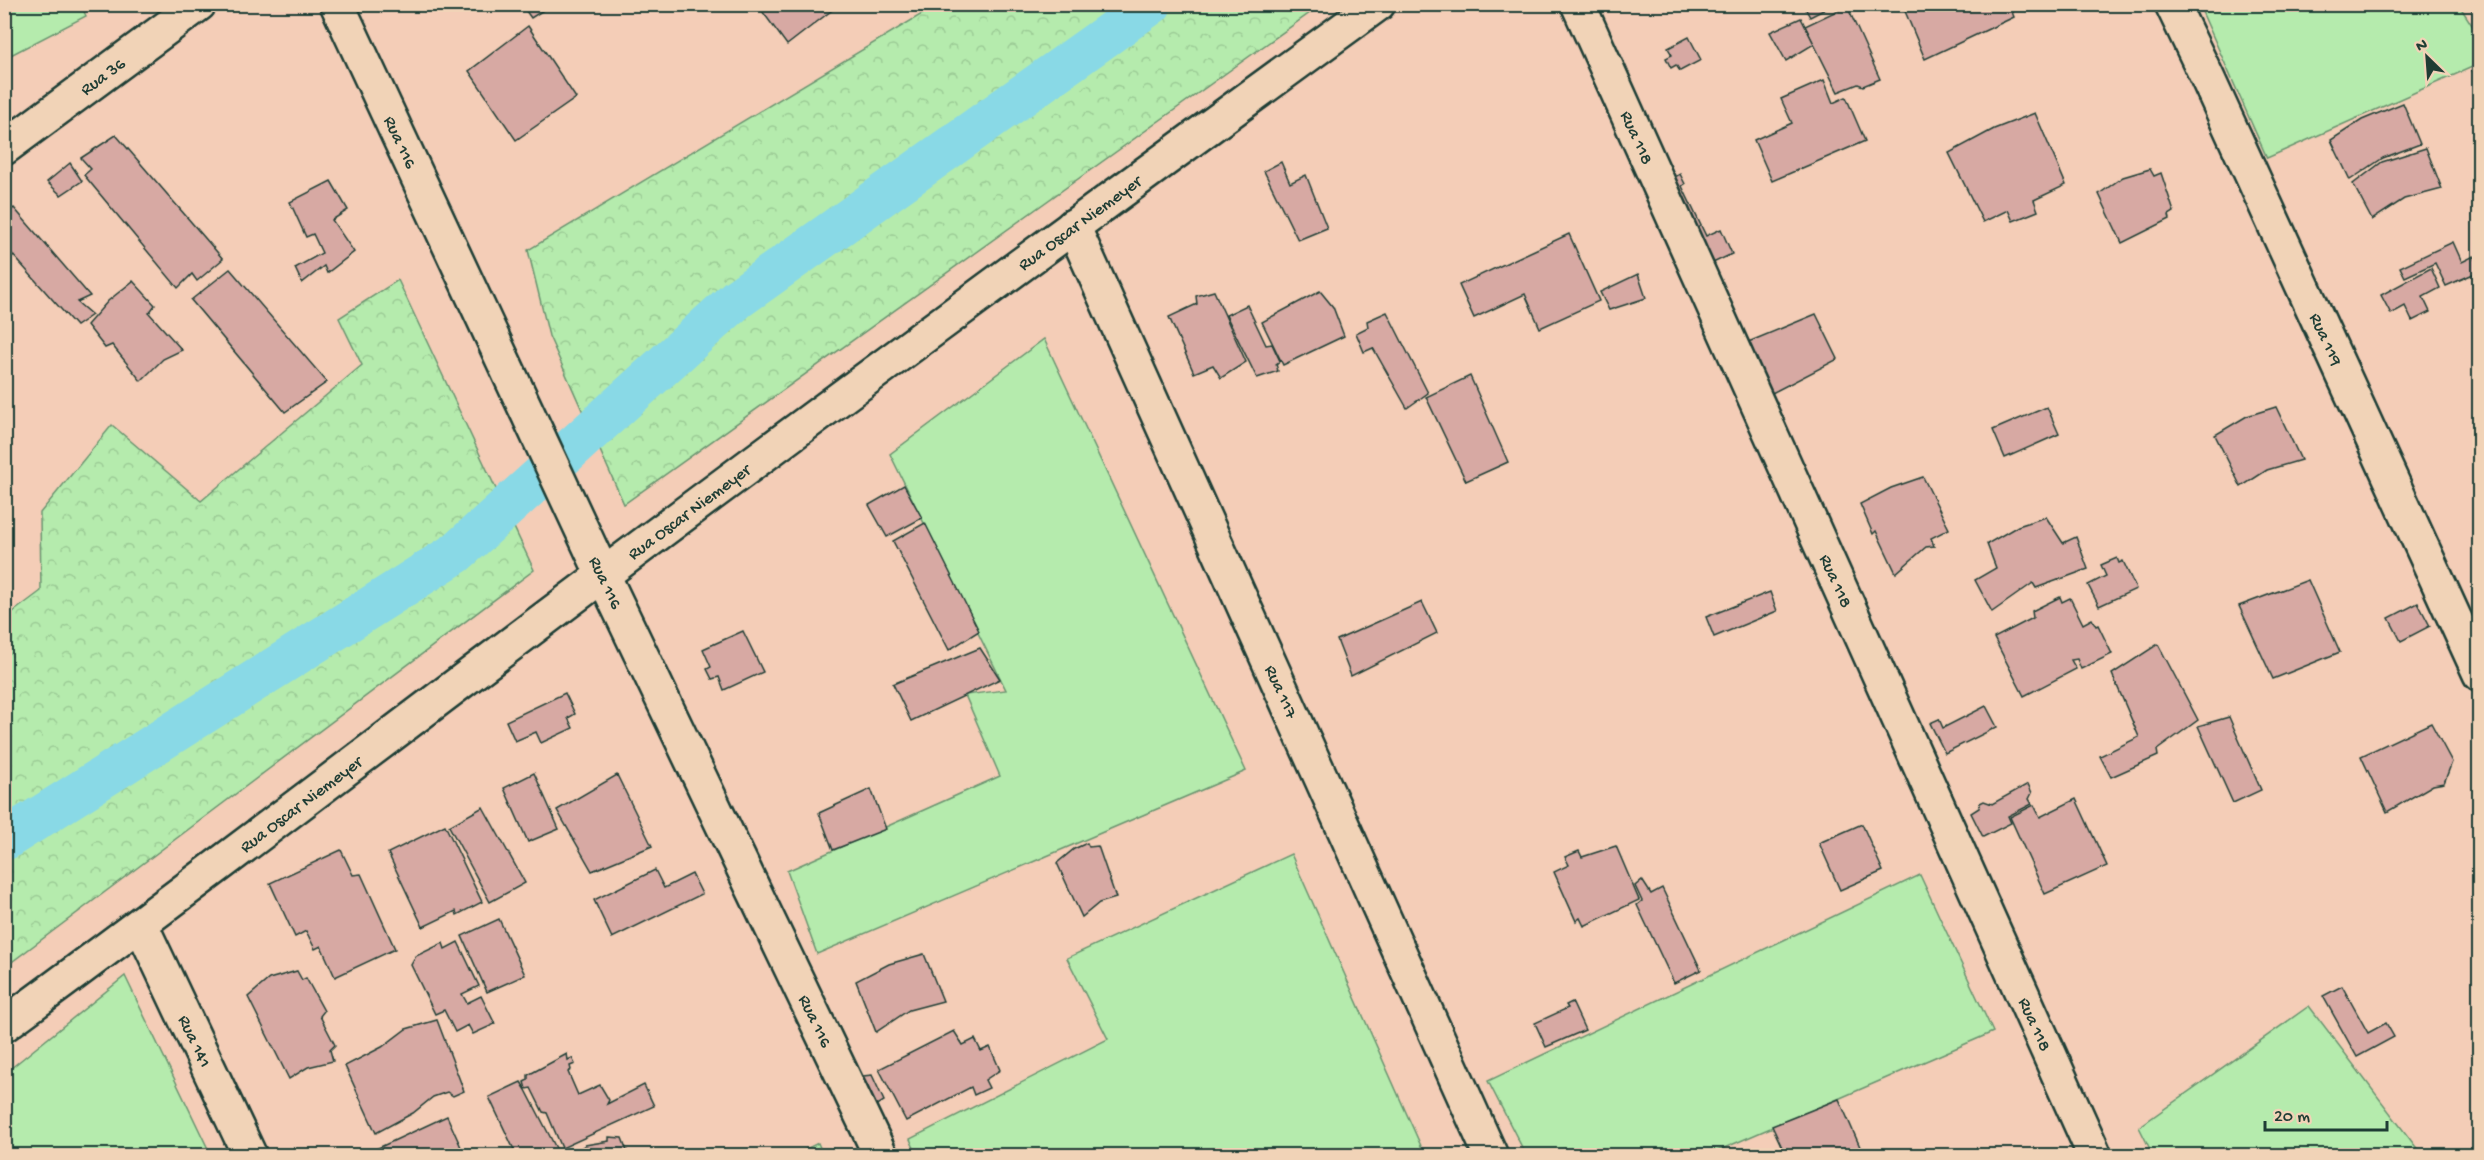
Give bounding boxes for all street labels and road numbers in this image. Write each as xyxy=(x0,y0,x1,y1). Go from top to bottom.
street label: Rua 36 xyxy=(77,54,131,101)
street label: Rua 118 xyxy=(1614,108,1657,168)
street label: Rua 116 xyxy=(378,113,421,173)
street label: Rua Oscar Niemeyer xyxy=(1015,171,1148,276)
street label: Rua 119 xyxy=(2303,310,2346,370)
street label: Rua Oscar Niemeyer xyxy=(624,459,757,566)
street label: Rua 118 xyxy=(1813,552,1856,612)
street label: Rua 116 xyxy=(583,554,626,614)
street label: Rua 117 xyxy=(1259,662,1301,723)
street label: Rua Oscar Niemeyer xyxy=(237,751,368,858)
street label: Rua 116 xyxy=(792,992,836,1052)
street label: Rua 118 xyxy=(2012,995,2055,1055)
street label: Rua 141 xyxy=(172,1012,215,1071)

